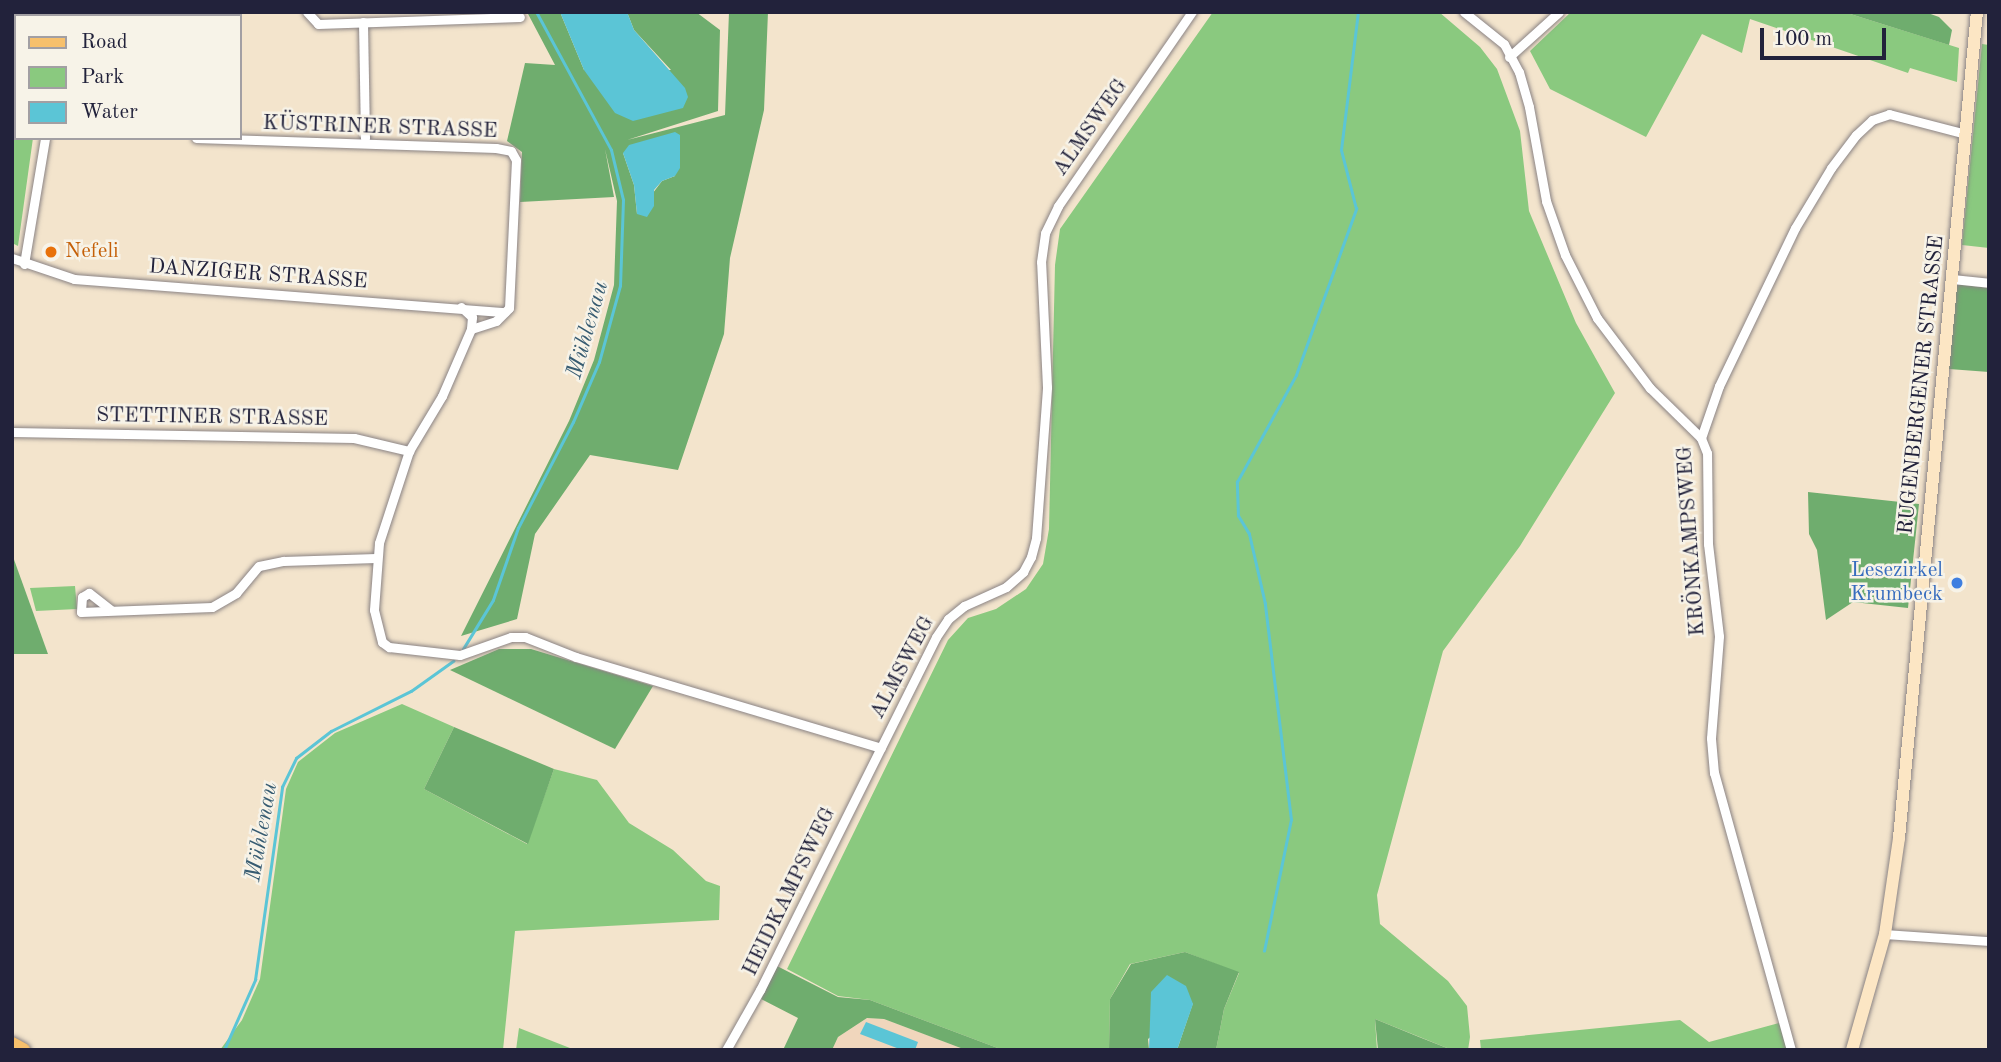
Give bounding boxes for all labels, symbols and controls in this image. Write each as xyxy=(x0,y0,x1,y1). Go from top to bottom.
legend xyxy=(14,14,242,140)
scale bar xyxy=(1763,14,1889,58)
text: 100 m xyxy=(1773,29,1832,50)
text: Road xyxy=(81,32,128,53)
text: Park xyxy=(81,67,124,88)
street label: ALMSWEG xyxy=(1048,75,1134,181)
text: Water xyxy=(81,102,138,123)
street label: KÜSTRINER STRASSE xyxy=(262,111,498,145)
street label: RUGENBERGENER STRASSE xyxy=(1894,234,1950,536)
place label: Nefeli xyxy=(65,239,119,265)
marker: Nefeli xyxy=(43,244,59,260)
street label: DANZIGER STRASSE xyxy=(148,255,368,295)
water label: Mühlenau xyxy=(561,278,615,382)
street label: STETTINER STRASSE xyxy=(96,403,328,433)
street label: KRÖNKAMPSWEG xyxy=(1673,445,1711,637)
place label: Lesezirkel Krumbeck xyxy=(1850,558,1943,608)
marker: Lesezirkel Krumbeck xyxy=(1949,575,1965,591)
street label: ALMSWEG xyxy=(865,612,941,724)
water label: Mühlenau xyxy=(240,780,284,884)
street label: HEIDKAMPSWEG xyxy=(738,804,842,980)

